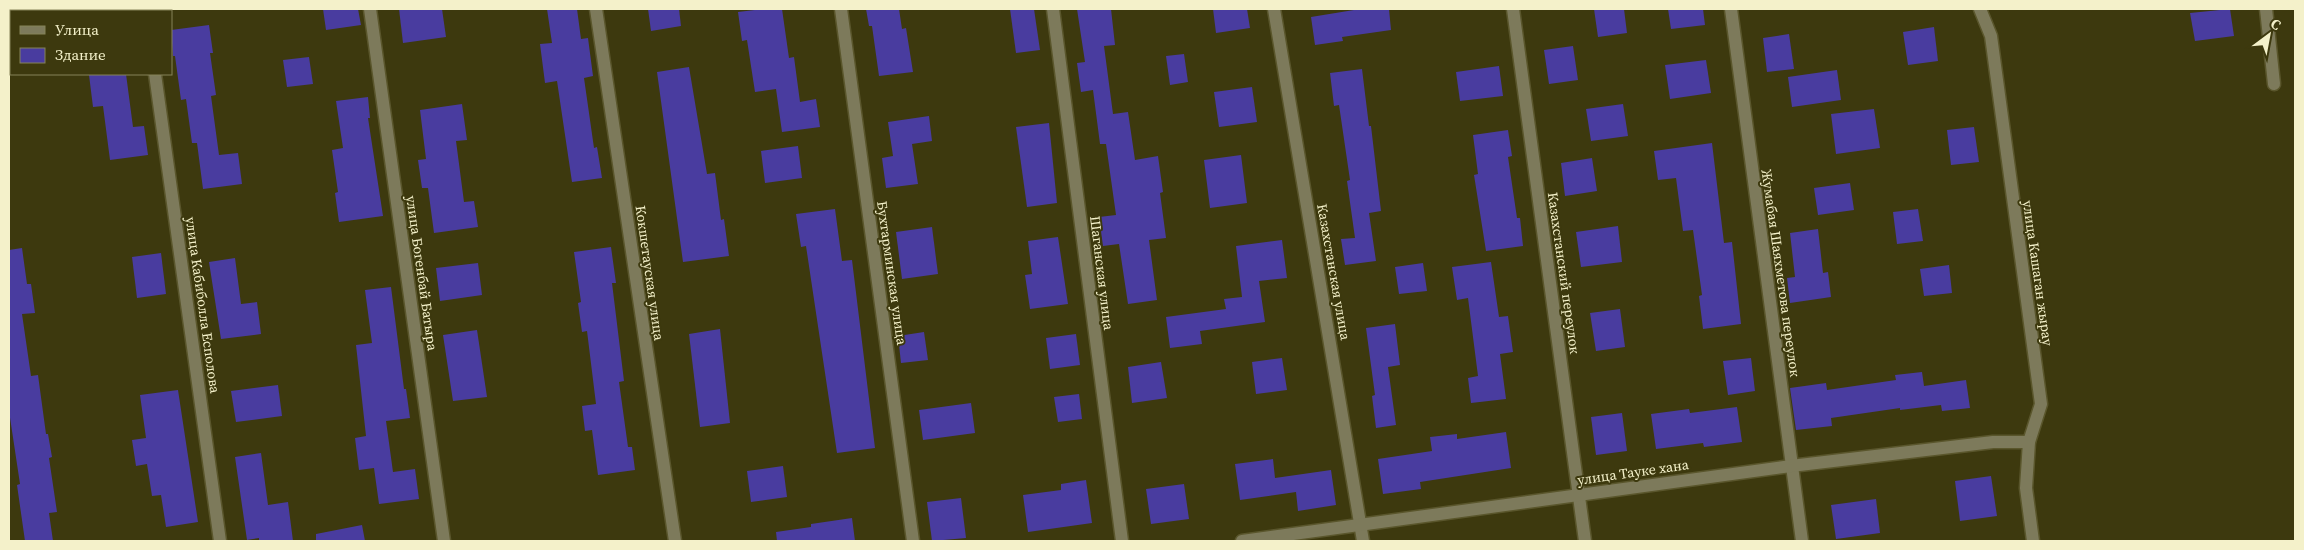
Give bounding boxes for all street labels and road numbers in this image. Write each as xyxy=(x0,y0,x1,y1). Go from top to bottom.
street label: Жумабая Шаяхметова переулок xyxy=(1757,168,1805,378)
street label: Казахстанский переулок xyxy=(1543,191,1585,355)
street label: улица Богенбай Батыра xyxy=(401,194,443,353)
street label: улица Кашаган жырау xyxy=(2018,199,2058,348)
street label: Бухтарминская улица xyxy=(872,200,912,347)
street label: Казахстанская улица xyxy=(1312,202,1356,343)
street label: Кокшетауская улица xyxy=(631,204,669,343)
street label: улица Кабиболла Есполова xyxy=(181,215,225,395)
street label: Шаганская улица xyxy=(1085,215,1119,332)
street label: улица Тауке хана xyxy=(1576,454,1691,490)

